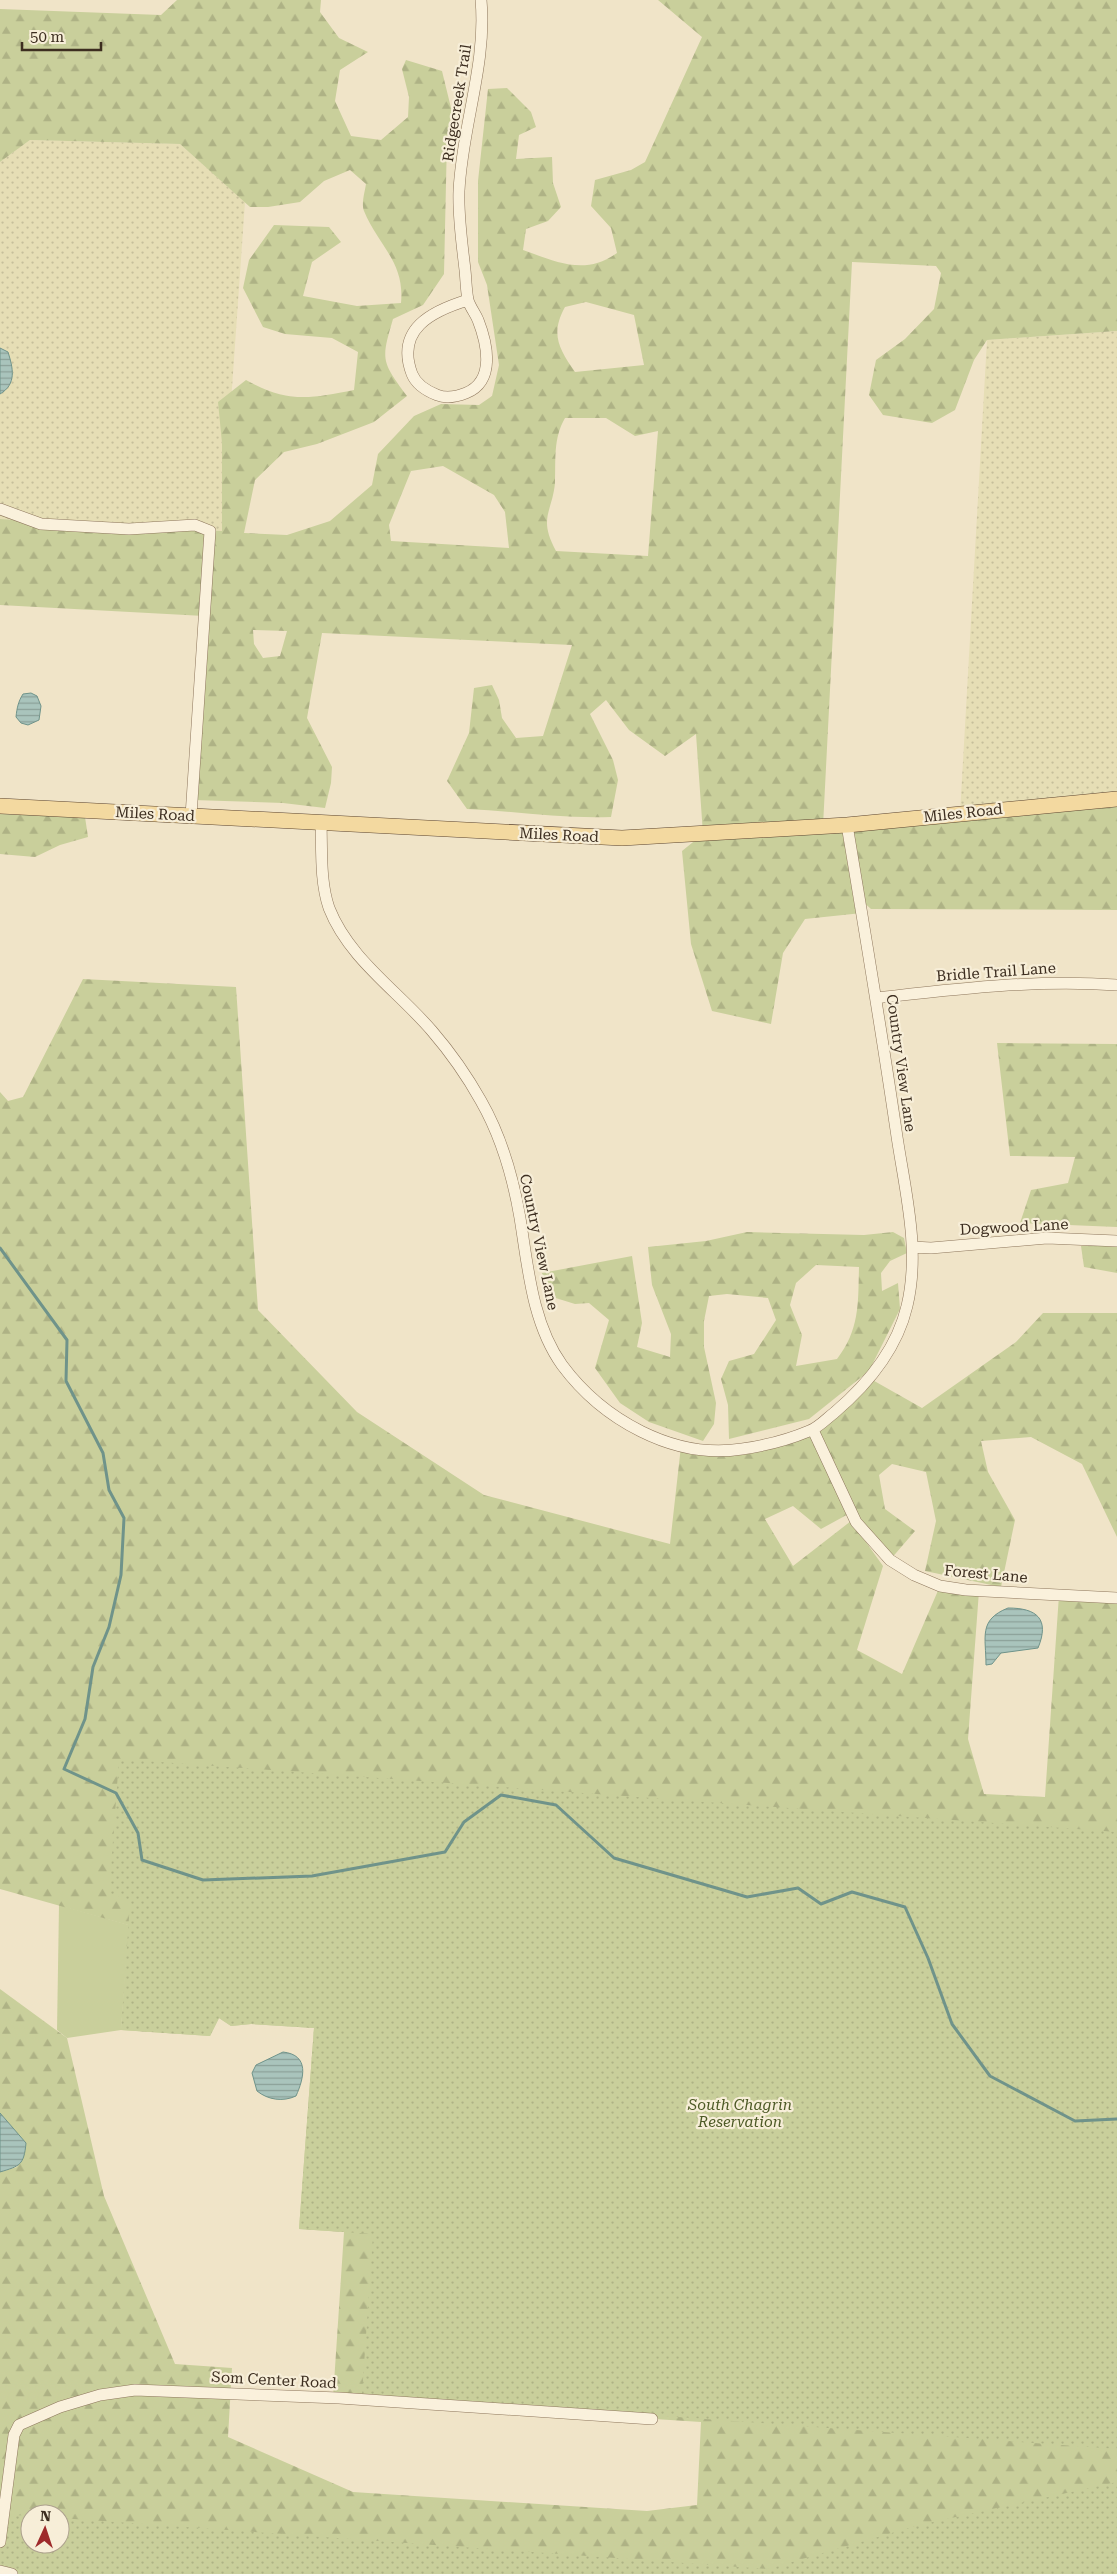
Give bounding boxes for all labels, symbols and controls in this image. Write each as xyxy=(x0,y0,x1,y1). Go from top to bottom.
scale bar xyxy=(22,20,101,52)
text: 50 m xyxy=(30,28,65,46)
street label: Ridgecreek Trail xyxy=(439,43,475,163)
street label: Miles Road xyxy=(922,800,1004,826)
street label: Miles Road xyxy=(115,803,196,825)
street label: Miles Road xyxy=(519,824,600,846)
street label: Bridle Trail Lane xyxy=(936,959,1056,985)
street label: Country View Lane xyxy=(882,993,920,1133)
street label: Country View Lane xyxy=(516,1172,562,1312)
street label: Dogwood Lane xyxy=(959,1215,1069,1239)
street label: Forest Lane xyxy=(943,1561,1029,1587)
park label: South Chagrin Reservation xyxy=(687,2096,792,2131)
street label: Som Center Road xyxy=(211,2368,338,2392)
north arrow xyxy=(20,2504,70,2554)
text: N xyxy=(40,2508,52,2524)

